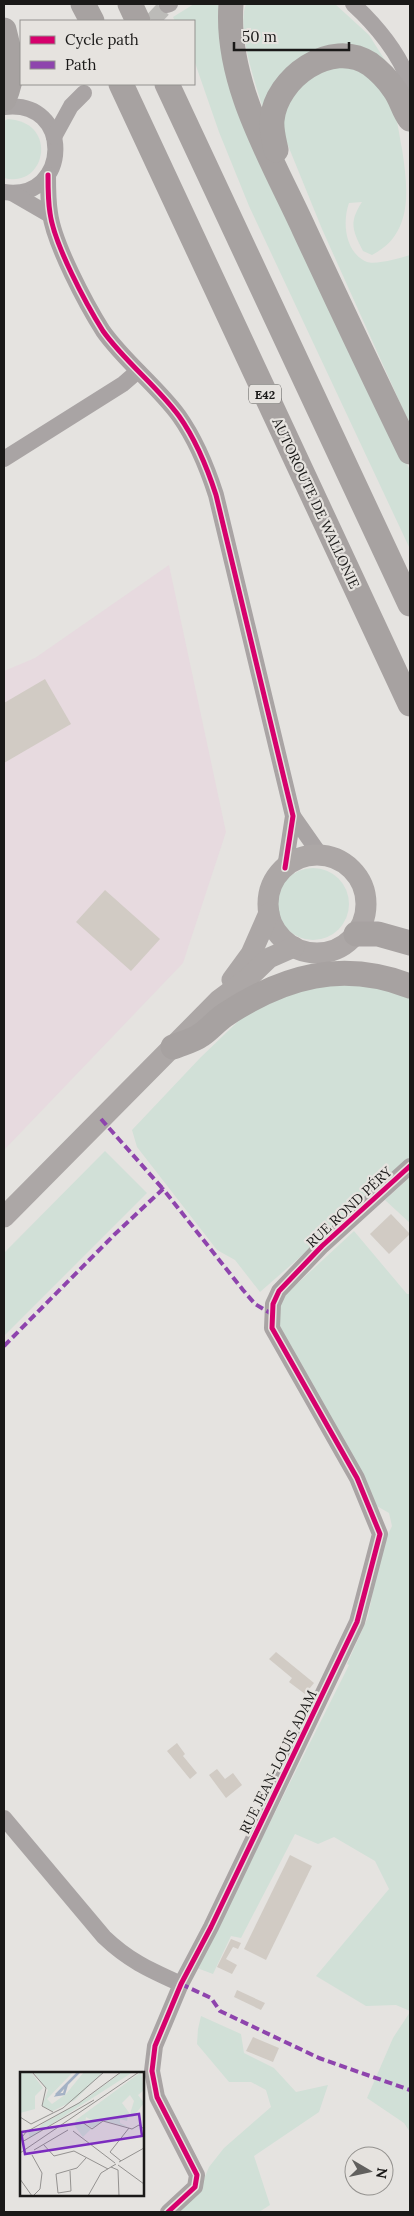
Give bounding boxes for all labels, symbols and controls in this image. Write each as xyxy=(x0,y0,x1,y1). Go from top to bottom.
legend xyxy=(20,20,195,85)
scale bar xyxy=(234,20,349,52)
text: 50 m xyxy=(242,27,277,46)
text: Cycle path xyxy=(65,30,139,49)
text: Path xyxy=(65,55,96,74)
road number: E42 xyxy=(249,384,281,404)
street label: AUTOROUTE DE WALLONIE xyxy=(268,414,364,592)
street label: RUE ROND PÉRY xyxy=(302,1162,396,1251)
street label: RUE JEAN-LOUIS ADAM xyxy=(235,1687,321,1837)
inset map xyxy=(20,2072,144,2196)
north arrow xyxy=(344,2146,394,2196)
text: N xyxy=(372,2166,392,2180)

